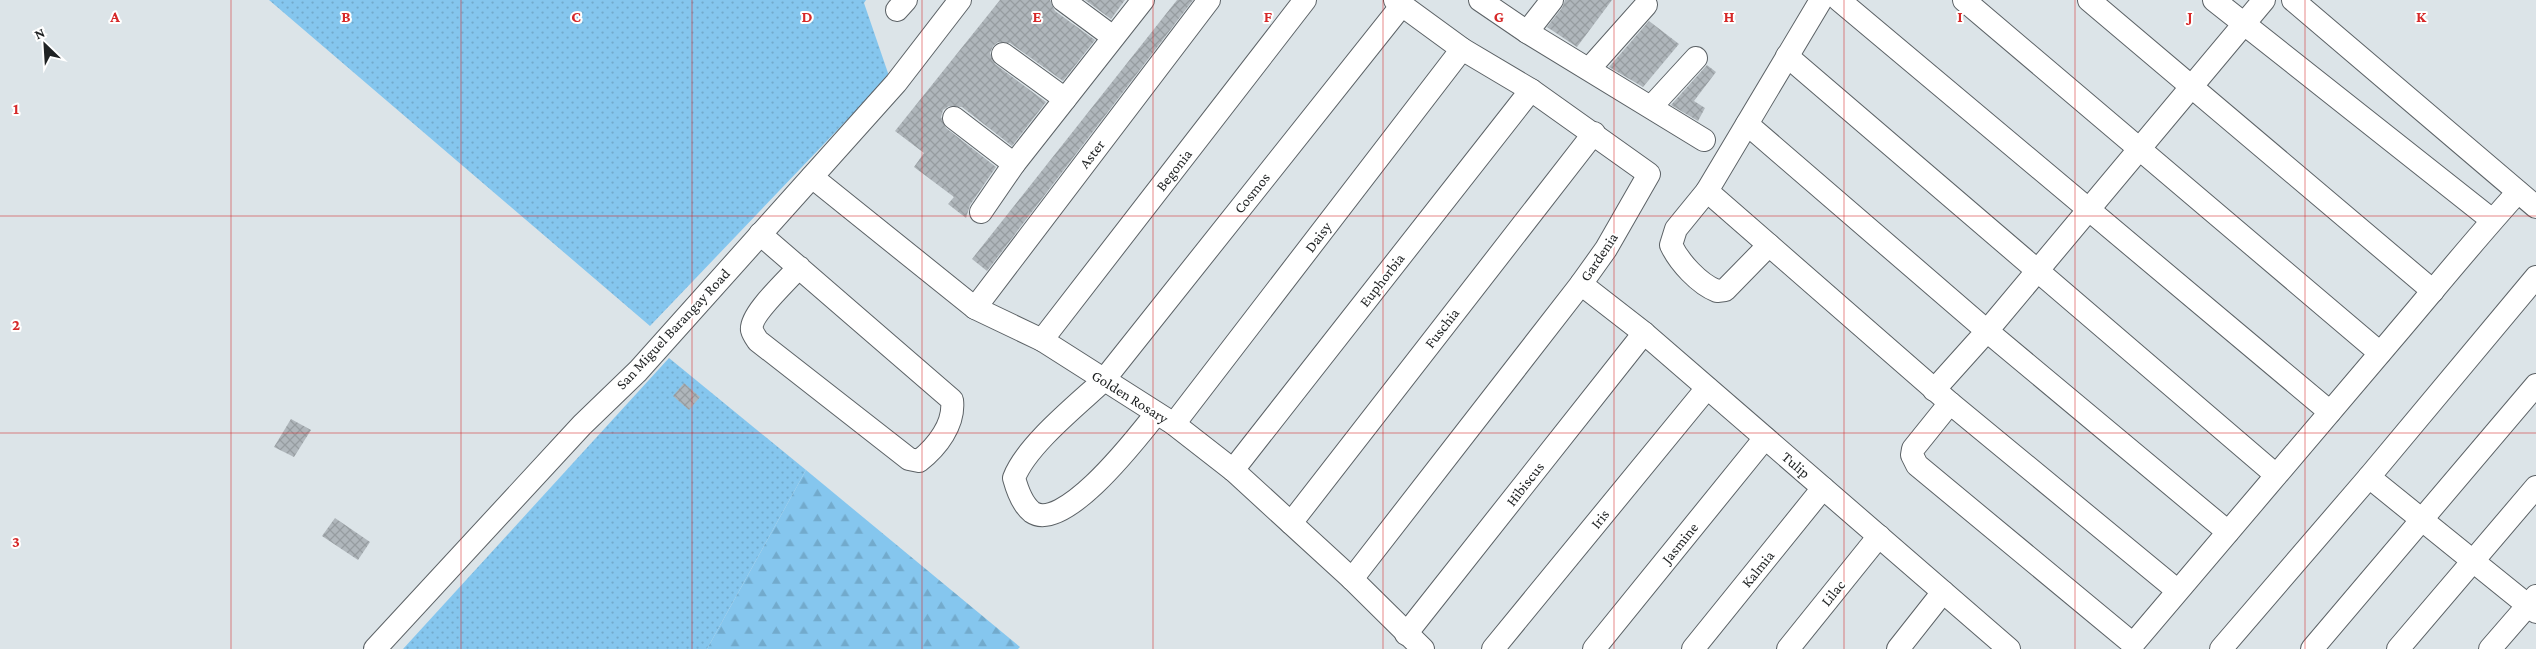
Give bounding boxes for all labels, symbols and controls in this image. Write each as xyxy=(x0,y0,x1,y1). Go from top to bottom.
text: A xyxy=(109,8,120,25)
text: B xyxy=(341,8,351,25)
text: C xyxy=(571,8,581,25)
text: D xyxy=(801,8,813,25)
text: E xyxy=(1032,8,1042,25)
text: F xyxy=(1264,8,1273,25)
text: G xyxy=(1494,8,1504,25)
text: H xyxy=(1724,8,1735,25)
text: I xyxy=(1957,8,1963,25)
text: J xyxy=(2185,8,2193,25)
text: K xyxy=(2416,8,2427,25)
north arrow xyxy=(20,20,70,70)
text: N xyxy=(32,24,48,42)
text: 1 xyxy=(13,100,19,117)
street label: Aster xyxy=(1076,136,1108,171)
street label: Begonia xyxy=(1153,146,1196,195)
street label: Cosmos xyxy=(1231,169,1273,216)
street label: Daisy xyxy=(1302,219,1335,256)
street label: Gardenia xyxy=(1577,230,1621,284)
street label: Euphorbia xyxy=(1356,250,1409,310)
street label: San Miguel Barangay Road xyxy=(613,265,734,393)
street label: Fuschia xyxy=(1422,305,1463,351)
text: 2 xyxy=(12,316,20,333)
street label: Golden Rosary xyxy=(1088,367,1171,428)
street label: Tulip xyxy=(1778,449,1813,482)
street label: Hibiscus xyxy=(1503,459,1547,509)
street label: Iris xyxy=(1588,506,1612,532)
street label: Jasmine xyxy=(1657,519,1702,569)
text: 3 xyxy=(12,533,20,550)
street label: Kalmia xyxy=(1738,547,1778,590)
street label: Lilac xyxy=(1818,576,1849,609)

